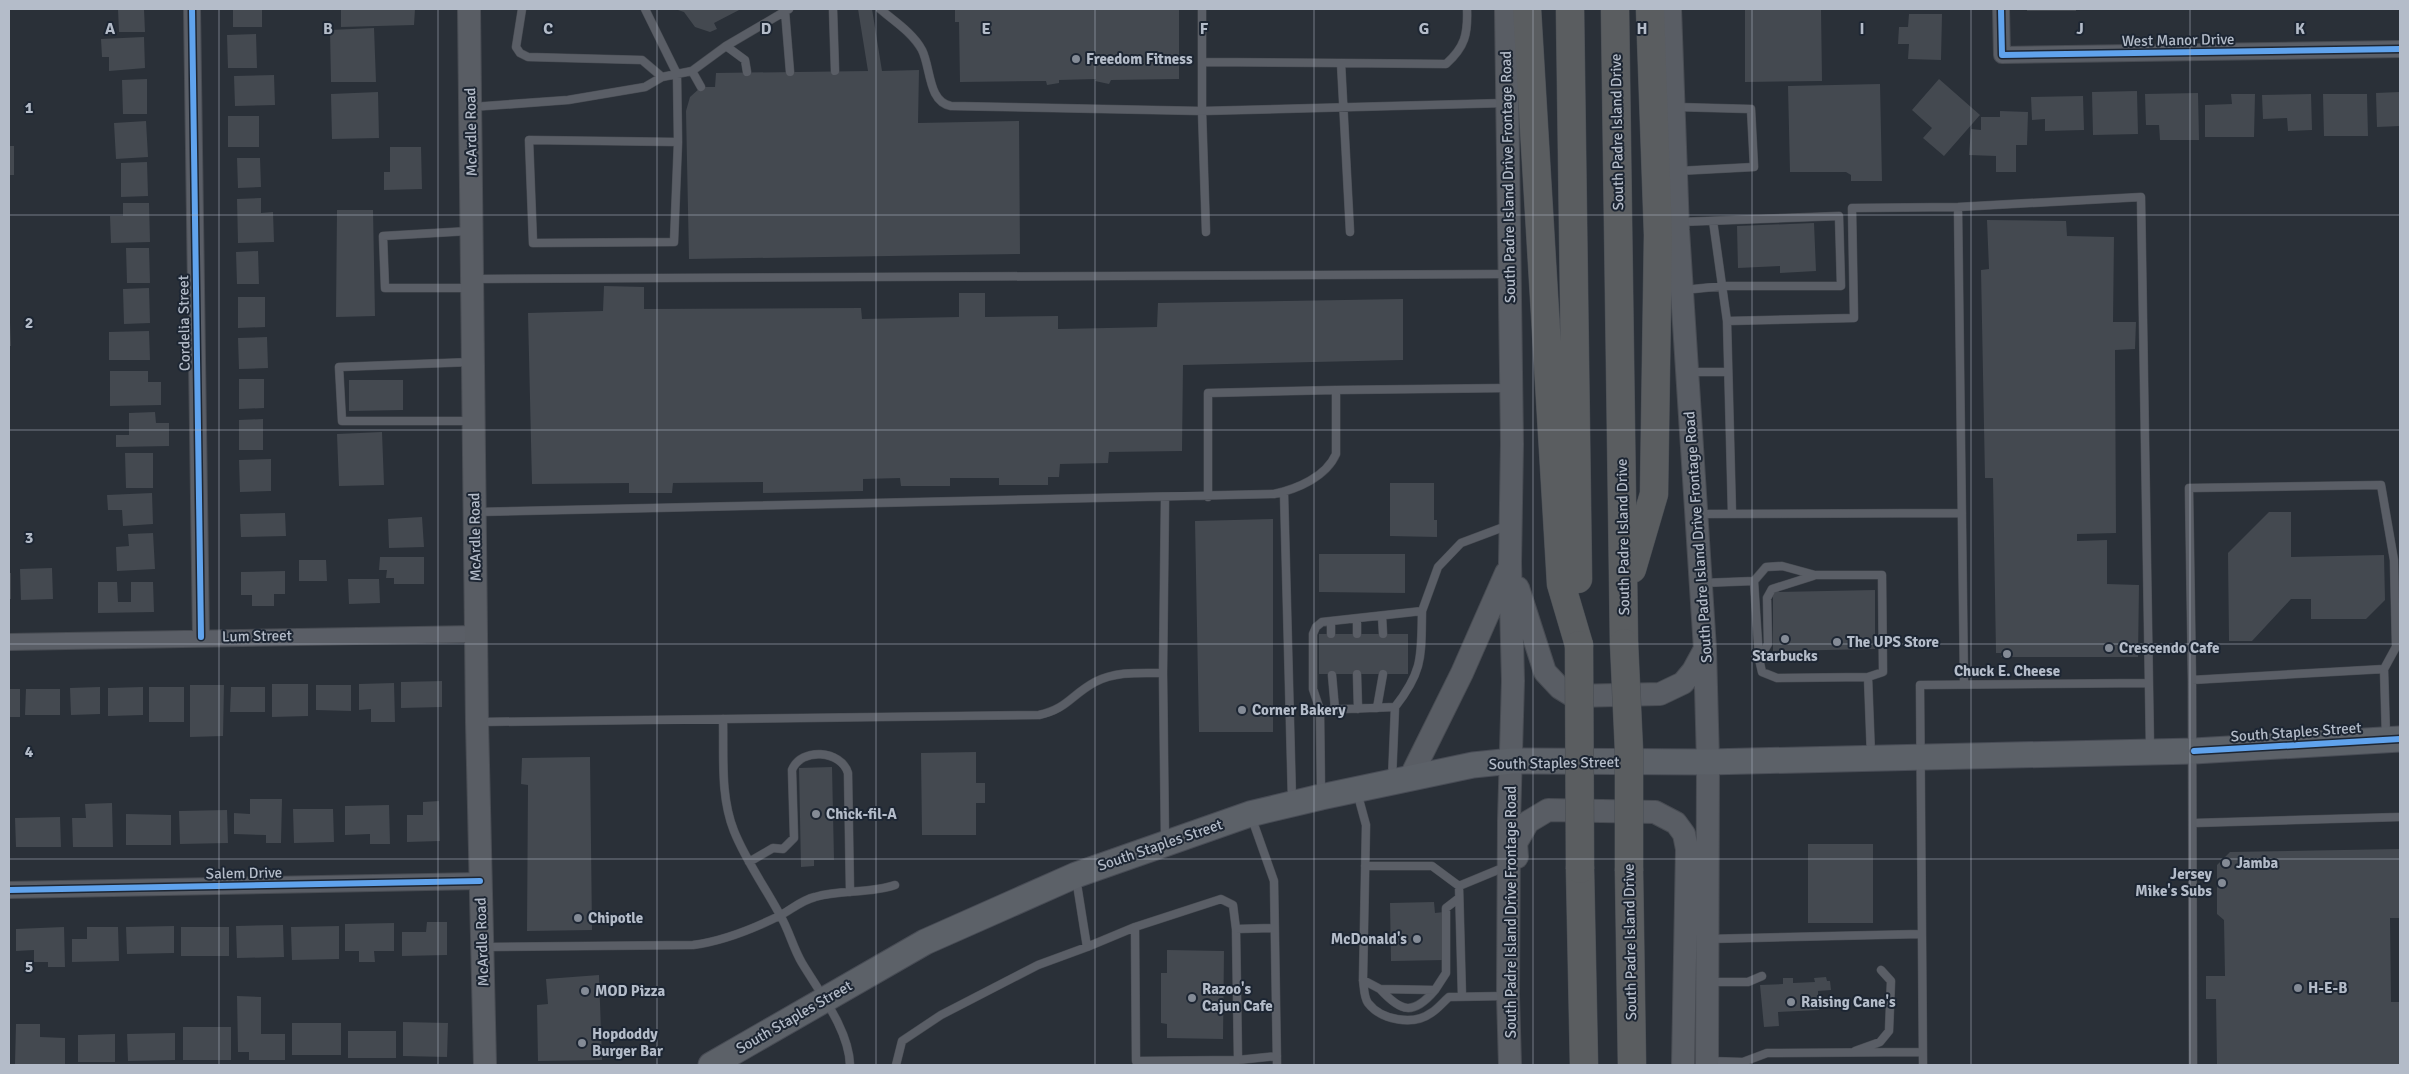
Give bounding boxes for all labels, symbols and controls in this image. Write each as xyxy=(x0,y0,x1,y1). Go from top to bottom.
text: A xyxy=(105,19,116,39)
text: B xyxy=(323,19,333,39)
text: C xyxy=(543,19,553,39)
text: D xyxy=(761,19,772,39)
text: E xyxy=(981,19,991,39)
text: F xyxy=(1200,19,1209,39)
text: G xyxy=(1419,19,1429,39)
text: H xyxy=(1637,19,1647,39)
text: I xyxy=(1859,19,1865,39)
text: J xyxy=(2076,19,2084,39)
text: K xyxy=(2295,19,2305,39)
street label: West Manor Drive xyxy=(2121,30,2235,50)
place label: Freedom Fitness xyxy=(1086,50,1193,68)
street label: South Padre Island Drive Frontage Road xyxy=(1497,51,1519,303)
marker: Freedom Fitness xyxy=(1070,53,1082,65)
street label: South Padre Island Drive xyxy=(1607,53,1627,211)
street label: McArdle Road xyxy=(461,87,481,177)
text: 1 xyxy=(25,98,34,118)
street label: Cordelia Street xyxy=(174,275,194,371)
text: 2 xyxy=(25,313,33,333)
street label: South Padre Island Drive Frontage Road xyxy=(1680,410,1716,664)
street label: South Padre Island Drive xyxy=(1613,458,1633,616)
street label: McArdle Road xyxy=(465,492,485,582)
text: 3 xyxy=(25,528,33,548)
street label: Lum Street xyxy=(222,626,292,646)
marker: Starbucks xyxy=(1779,633,1791,645)
place label: The UPS Store xyxy=(1847,633,1939,651)
marker: The UPS Store xyxy=(1831,636,1843,648)
place label: Crescendo Cafe xyxy=(2119,639,2220,657)
marker: Crescendo Cafe xyxy=(2103,642,2115,654)
place label: Starbucks xyxy=(1752,647,1818,665)
marker: Chuck E. Cheese xyxy=(2001,648,2013,660)
place label: Chuck E. Cheese xyxy=(1954,662,2060,680)
place label: Corner Bakery xyxy=(1252,701,1346,719)
marker: Corner Bakery xyxy=(1236,704,1248,716)
street label: South Staples Street xyxy=(2230,718,2362,746)
text: 4 xyxy=(25,742,34,762)
street label: South Staples Street xyxy=(1488,753,1620,773)
street label: South Padre Island Drive Frontage Road xyxy=(1502,786,1520,1038)
place label: Chick-fil-A xyxy=(826,805,897,823)
marker: Chick-fil-A xyxy=(810,808,822,820)
street label: South Staples Street xyxy=(1095,815,1225,875)
place label: Jamba xyxy=(2236,854,2279,872)
marker: Jamba xyxy=(2220,857,2232,869)
street label: Salem Drive xyxy=(206,863,282,883)
street label: South Padre Island Drive xyxy=(1620,863,1640,1021)
place label: Jersey Mike's Subs xyxy=(2135,865,2213,900)
marker: Jersey Mike's Subs xyxy=(2216,877,2228,889)
street label: McArdle Road xyxy=(471,897,493,987)
place label: Chipotle xyxy=(588,909,643,927)
marker: Chipotle xyxy=(572,912,584,924)
place label: McDonald's xyxy=(1331,930,1407,948)
marker: McDonald's xyxy=(1411,933,1423,945)
text: 5 xyxy=(25,957,33,977)
street label: South Staples Street xyxy=(733,976,855,1058)
place label: H-E-B xyxy=(2308,979,2347,997)
place label: Razoo's Cajun Cafe xyxy=(1202,980,1273,1015)
place label: MOD Pizza xyxy=(595,982,666,1000)
marker: H-E-B xyxy=(2292,982,2304,994)
marker: MOD Pizza xyxy=(579,985,591,997)
marker: Razoo's Cajun Cafe xyxy=(1186,992,1198,1004)
place label: Raising Cane's xyxy=(1801,993,1896,1011)
marker: Raising Cane's xyxy=(1785,996,1797,1008)
place label: Hopdoddy Burger Bar xyxy=(592,1025,663,1060)
marker: Hopdoddy Burger Bar xyxy=(576,1037,588,1049)

